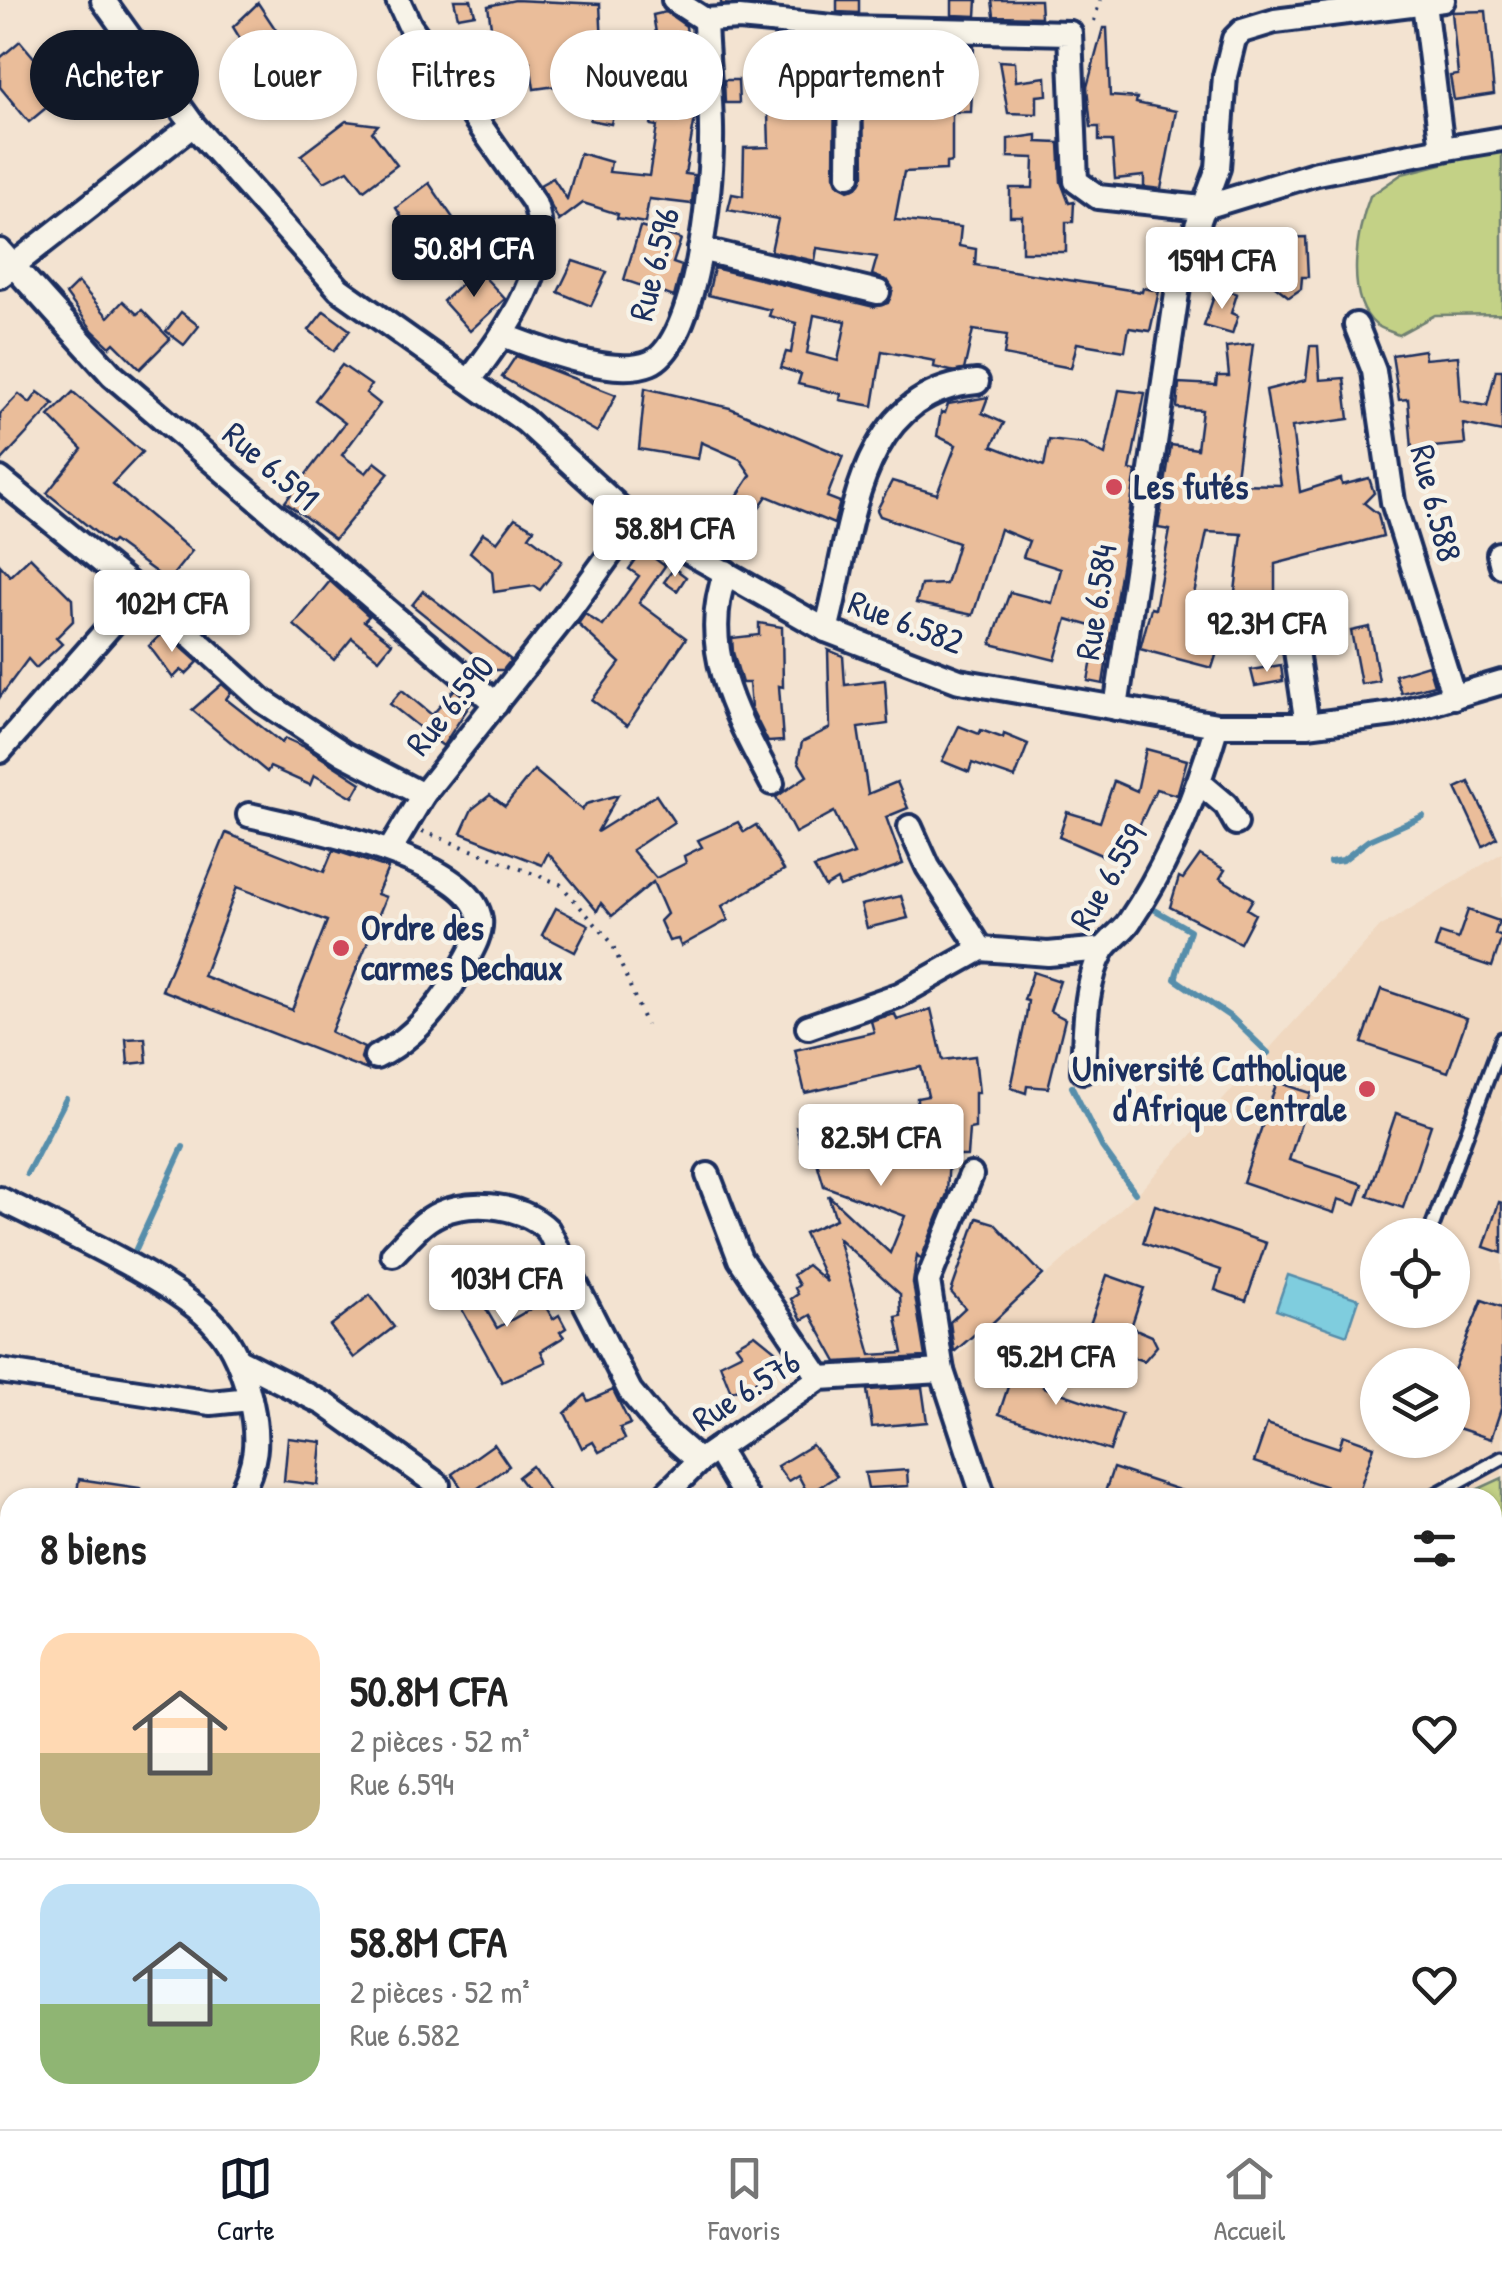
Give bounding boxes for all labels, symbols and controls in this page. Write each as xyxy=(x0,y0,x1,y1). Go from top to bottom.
chip: Acheter xyxy=(30,30,199,120)
chip: Louer xyxy=(219,30,357,120)
chip: Filtres xyxy=(377,30,530,120)
chip: Nouveau xyxy=(550,30,723,120)
chip: Appartement xyxy=(743,30,979,120)
street label: Rue 6.596 xyxy=(617,202,690,325)
pin: 50.8M CFA xyxy=(360,215,588,300)
text: 50.8M CFA xyxy=(414,226,534,269)
pin: 159M CFA xyxy=(1119,227,1325,312)
text: 159M CFA xyxy=(1168,238,1276,281)
street label: Rue 6.591 xyxy=(213,411,330,521)
street label: Rue 6.588 xyxy=(1399,440,1474,566)
place label: Les futés xyxy=(1134,463,1249,510)
marker: Les futés xyxy=(1103,476,1125,498)
pin: 58.8M CFA xyxy=(561,495,789,580)
text: 58.8M CFA xyxy=(615,506,735,549)
street label: Rue 6.584 xyxy=(1063,541,1128,663)
pin: 102M CFA xyxy=(69,570,275,655)
street label: Rue 6.582 xyxy=(842,578,970,665)
text: 102M CFA xyxy=(116,581,228,624)
pin: 92.3M CFA xyxy=(1153,590,1381,675)
text: 92.3M CFA xyxy=(1207,601,1327,644)
street label: Rue 6.590 xyxy=(395,645,505,765)
street label: Rue 6.559 xyxy=(1058,815,1158,938)
place label: Ordre des carmes Dechaux xyxy=(361,904,563,991)
marker: Ordre des carmes Dechaux xyxy=(330,937,352,959)
place label: Université Catholique d'Afrique Centrale xyxy=(1072,1045,1347,1133)
marker: Université Catholique d'Afrique Centrale xyxy=(1356,1078,1378,1100)
pin: 82.5M CFA xyxy=(767,1104,995,1189)
text: 82.5M CFA xyxy=(821,1115,941,1158)
map controls xyxy=(1360,1218,1470,1458)
button: locate xyxy=(1360,1218,1470,1328)
pin: 103M CFA xyxy=(404,1245,610,1330)
text: 103M CFA xyxy=(451,1256,563,1299)
pin: 95.2M CFA xyxy=(942,1323,1170,1408)
text: 95.2M CFA xyxy=(997,1334,1115,1377)
street label: Rue 6.576 xyxy=(683,1337,809,1442)
button: layers xyxy=(1360,1348,1470,1458)
text: 8 biens xyxy=(40,1520,146,1577)
icon: filters xyxy=(1407,1521,1462,1576)
text: 50.8M CFA xyxy=(350,1662,508,1719)
icon: home xyxy=(120,1673,240,1793)
icon: heart xyxy=(1407,1706,1462,1761)
text: 2 pièces · 52 m² xyxy=(350,1719,530,1762)
text: Rue 6.594 xyxy=(350,1762,454,1805)
text: 58.8M CFA xyxy=(350,1913,507,1970)
icon: home xyxy=(120,1924,240,2044)
icon: heart xyxy=(1407,1957,1462,2012)
text: 2 pièces · 52 m² xyxy=(350,1970,530,2013)
text: Rue 6.582 xyxy=(350,2013,459,2056)
tab: Carte xyxy=(217,2151,275,2249)
tab: Favoris xyxy=(708,2151,780,2249)
tab: Accueil xyxy=(1214,2151,1285,2249)

